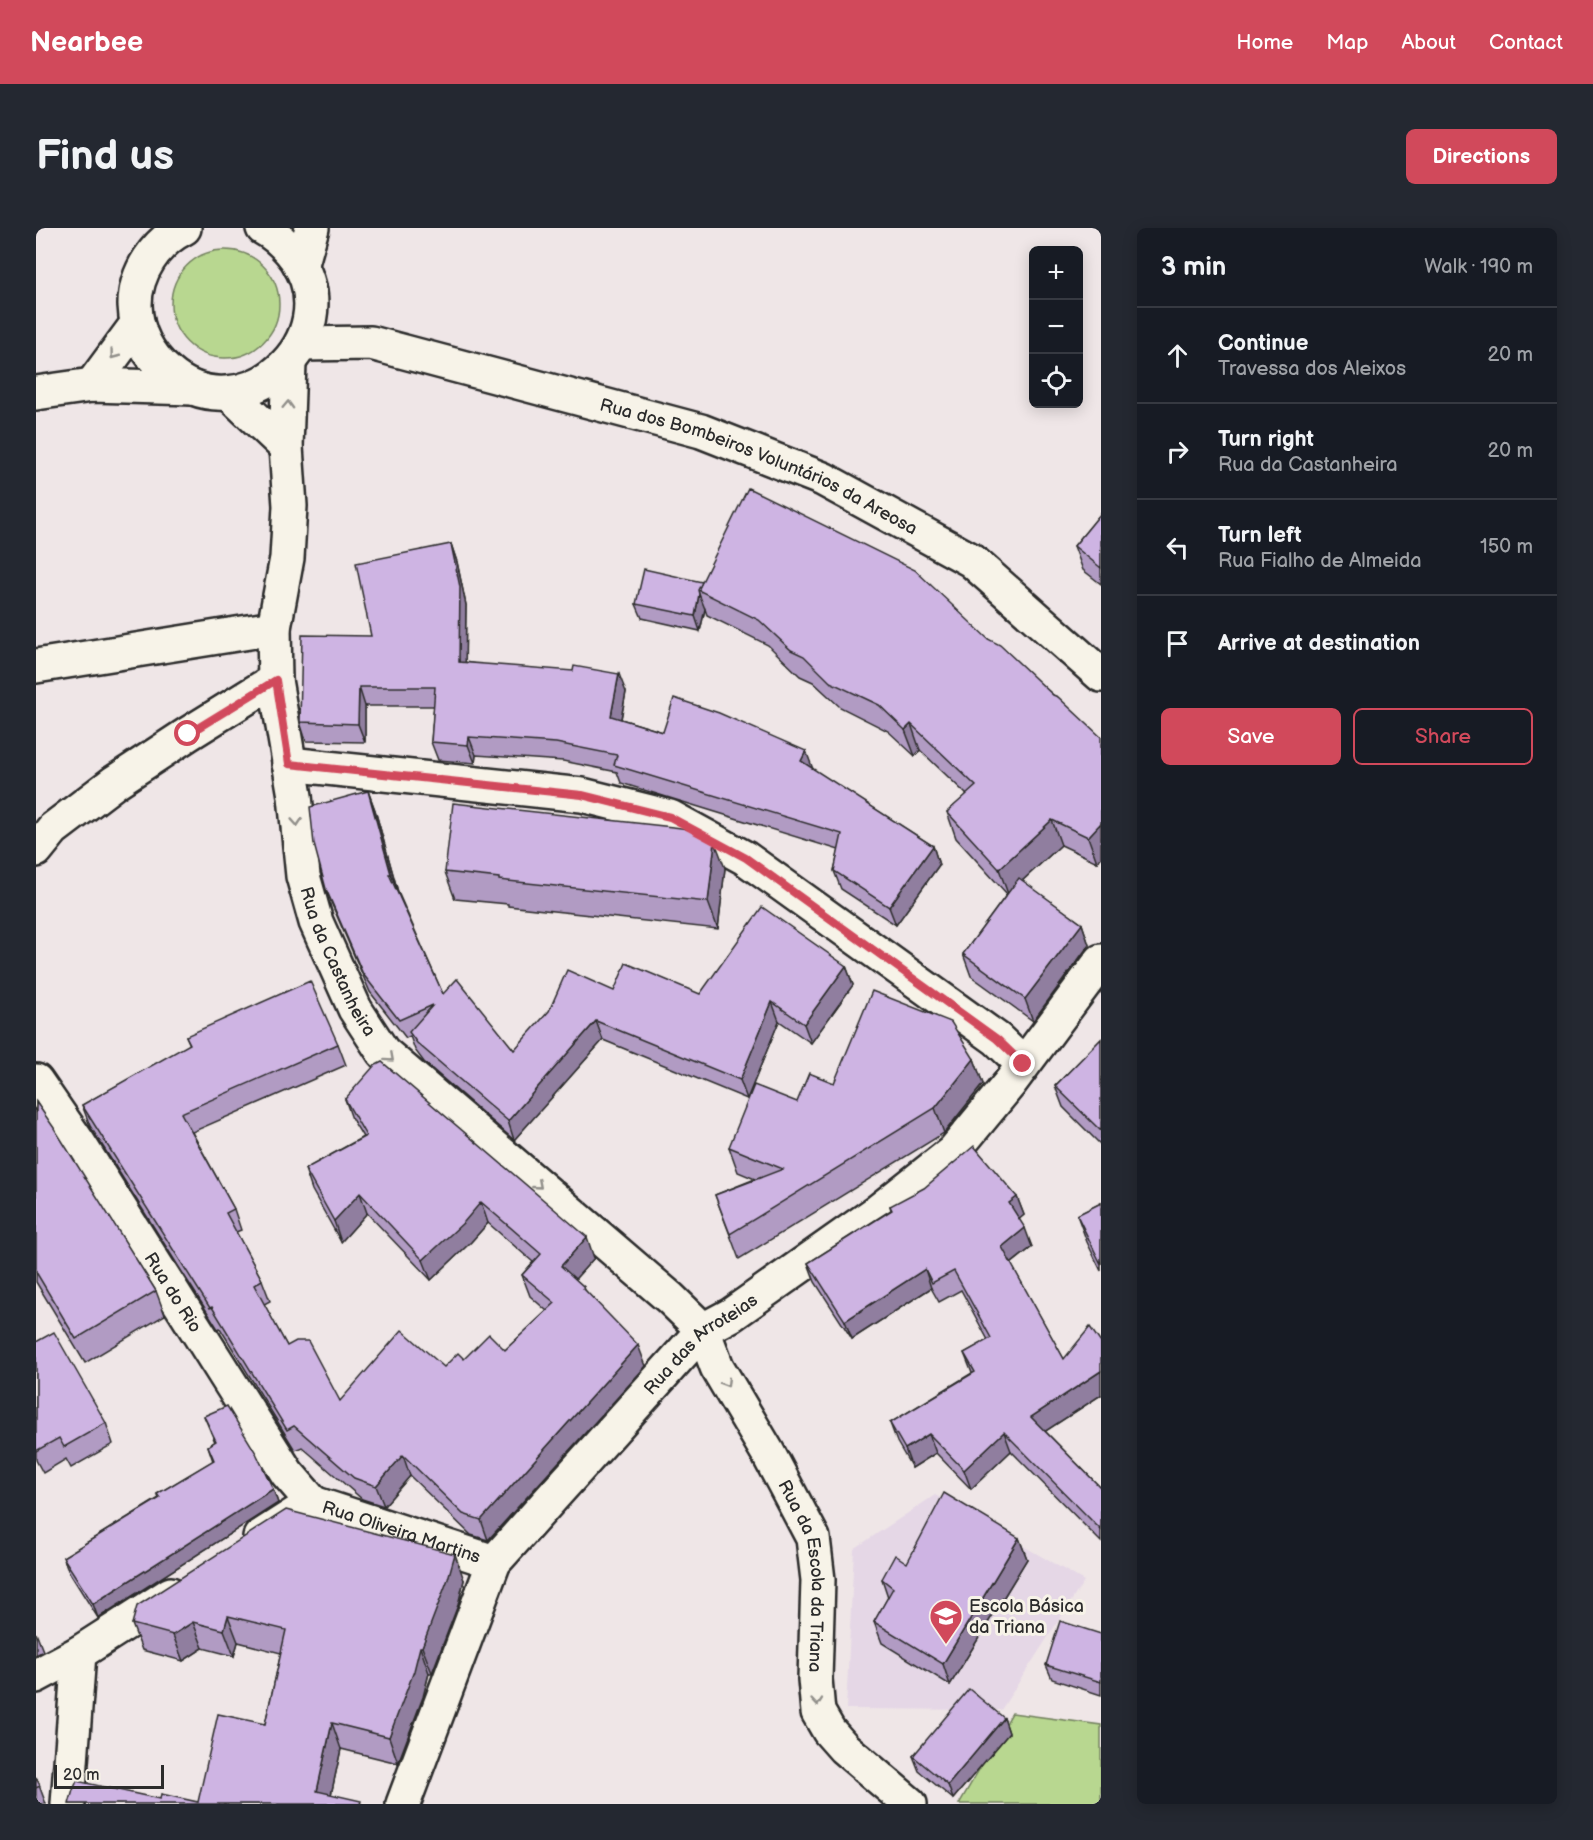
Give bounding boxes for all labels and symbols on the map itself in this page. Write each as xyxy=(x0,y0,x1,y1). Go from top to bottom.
one-way arrow xyxy=(111,348,122,359)
street label: Rua dos Bombeiros Voluntários da Areosa xyxy=(597,394,921,540)
one-way arrow xyxy=(281,400,294,409)
route start xyxy=(174,720,200,746)
one-way arrow xyxy=(290,818,303,827)
street label: Rua da Castanheira xyxy=(296,884,380,1040)
route end xyxy=(1009,1050,1035,1076)
one-way arrow xyxy=(383,1051,394,1062)
one-way arrow xyxy=(531,1178,542,1189)
street label: Rua do Rio xyxy=(140,1249,206,1337)
street label: Rua das Arroteias xyxy=(640,1290,762,1399)
one-way arrow xyxy=(719,1377,730,1387)
street label: Rua da Escola da Triana xyxy=(773,1477,828,1673)
street label: Rua Oliveira Martins xyxy=(320,1497,483,1568)
place label: Escola Básica da Triana xyxy=(969,1596,1084,1638)
school or university icon: Escola Básica da Triana xyxy=(928,1598,964,1645)
one-way arrow xyxy=(810,1697,823,1706)
scale bar xyxy=(54,1762,164,1790)

